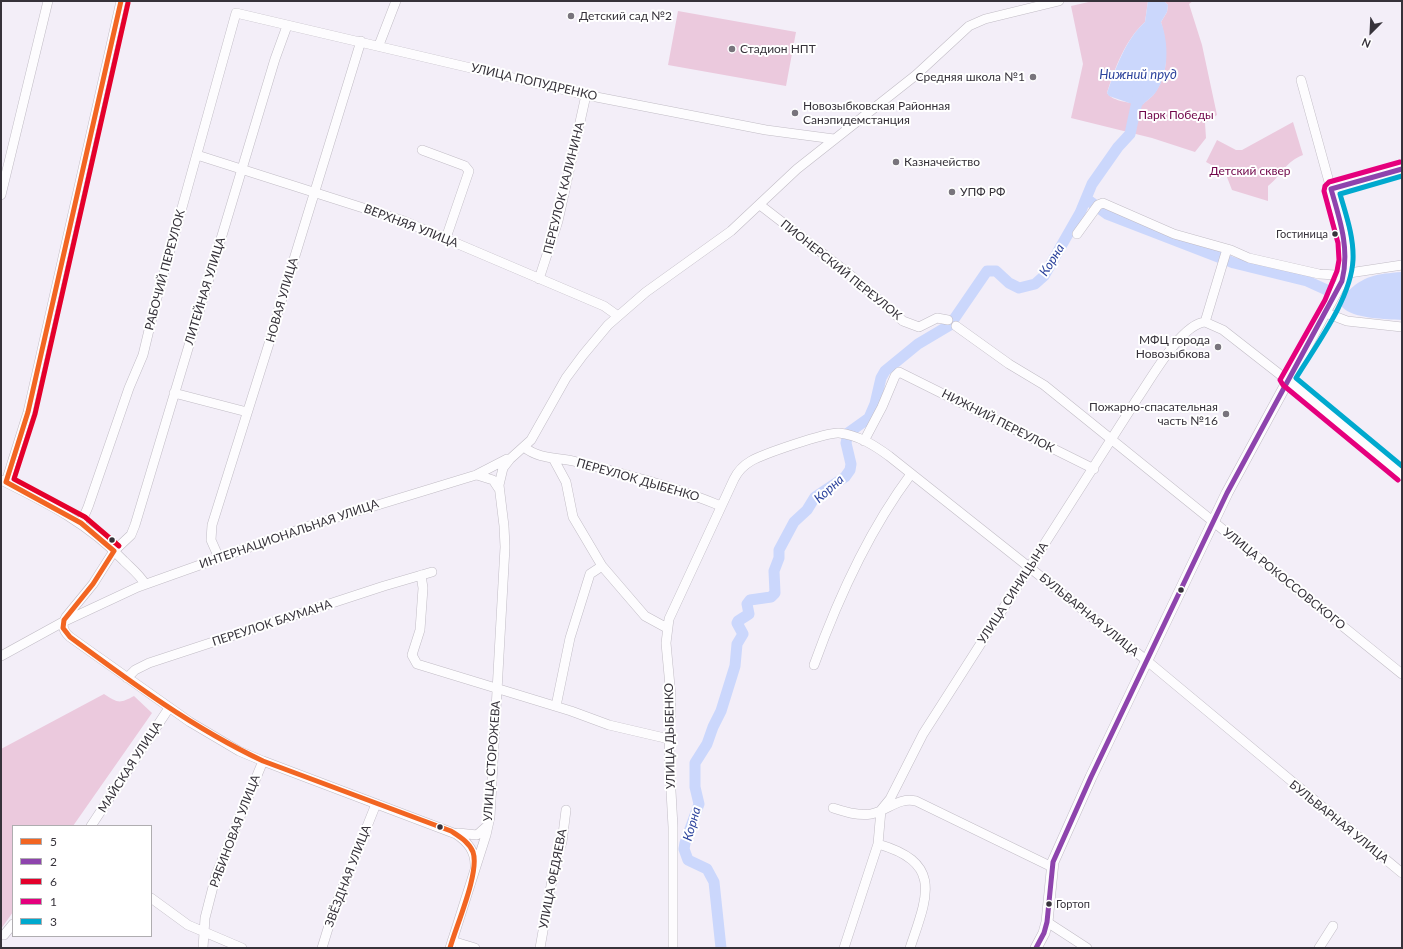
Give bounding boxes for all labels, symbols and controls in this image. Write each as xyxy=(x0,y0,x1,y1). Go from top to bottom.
place label: Детский сад №2 xyxy=(579,9,672,23)
marker: Детский сад №2 xyxy=(566,11,576,21)
north arrow xyxy=(1351,12,1391,52)
text: N xyxy=(1359,36,1372,51)
place label: Стадион НПТ xyxy=(740,42,816,56)
marker: Стадион НПТ xyxy=(727,44,737,54)
street label: УЛИЦА ПОПУДРЕНКО xyxy=(469,60,599,104)
water label: Нижний пруд xyxy=(1099,67,1177,83)
place label: Средняя школа №1 xyxy=(916,70,1025,84)
marker: Средняя школа №1 xyxy=(1028,72,1038,82)
place label: Новозыбковская Районная Санэпидемстанция xyxy=(803,99,950,127)
marker: Новозыбковская Районная Санэпидемстанция xyxy=(790,108,800,118)
park label: Парк Победы xyxy=(1138,108,1214,122)
street label: ПЕРЕУЛОК КАЛИНИНА xyxy=(541,120,587,256)
place label: Казначейство xyxy=(904,155,980,169)
marker: Казначейство xyxy=(891,157,901,167)
park label: Детский сквер xyxy=(1210,164,1290,178)
place label: УПФ РФ xyxy=(960,185,1005,199)
marker: УПФ РФ xyxy=(947,187,957,197)
street label: ВЕРХНЯЯ УЛИЦА xyxy=(362,201,460,251)
street label: РАБОЧИЙ ПЕРЕУЛОК xyxy=(142,208,188,332)
street label: ПИОНЕРСКИЙ ПЕРЕУЛОК xyxy=(778,217,904,323)
place label: Гостиница xyxy=(1276,227,1328,241)
marker: Гостиница xyxy=(1330,229,1340,239)
street label: ЛИТЕЙНАЯ УЛИЦА xyxy=(182,236,228,346)
water label: Корна xyxy=(1036,241,1068,279)
street label: НОВАЯ УЛИЦА xyxy=(263,256,301,344)
place label: МФЦ города Новозыбкова xyxy=(1136,333,1210,361)
marker: МФЦ города Новозыбкова xyxy=(1213,342,1223,352)
street label: НИЖНИЙ ПЕРЕУЛОК xyxy=(939,386,1057,456)
place label: Пожарно-спасательная часть №16 xyxy=(1089,400,1218,428)
marker: Пожарно-спасательная часть №16 xyxy=(1221,409,1231,419)
street label: ПЕРЕУЛОК ДЫБЕНКО xyxy=(575,456,701,504)
water label: Корна xyxy=(811,472,847,506)
street label: ИНТЕРНАЦИОНАЛЬНАЯ УЛИЦА xyxy=(197,496,381,572)
street label: УЛИЦА РОКОССОВСКОГО xyxy=(1220,525,1348,633)
unlabelled marker xyxy=(107,535,117,545)
street label: УЛИЦА СИНИЦЫНА xyxy=(975,540,1051,646)
street label: БУЛЬВАРНАЯ УЛИЦА xyxy=(1036,571,1142,659)
unlabelled marker xyxy=(1176,585,1186,595)
street label: ПЕРЕУЛОК БАУМАНА xyxy=(210,597,334,649)
street label: УЛИЦА ДЫБЕНКО xyxy=(662,683,678,789)
street label: УЛИЦА СТОРОЖЕВА xyxy=(481,700,503,822)
street label: МАЙСКАЯ УЛИЦА xyxy=(95,719,165,815)
street label: РЯБИНОВАЯ УЛИЦА xyxy=(207,773,263,889)
street label: БУЛЬВАРНАЯ УЛИЦА xyxy=(1286,778,1392,866)
water label: Корна xyxy=(680,805,704,843)
unlabelled marker xyxy=(435,822,445,832)
street label: ЗВЁЗДНАЯ УЛИЦА xyxy=(322,823,374,929)
legend xyxy=(12,825,152,937)
street label: УЛИЦА ФЕДЯЕВА xyxy=(536,828,570,930)
text: 5 xyxy=(50,834,57,849)
text: 2 xyxy=(50,854,57,869)
text: 6 xyxy=(50,874,57,889)
text: 1 xyxy=(50,894,57,909)
place label: Гортоп xyxy=(1056,897,1090,911)
marker: Гортоп xyxy=(1044,899,1054,909)
text: 3 xyxy=(50,914,57,929)

